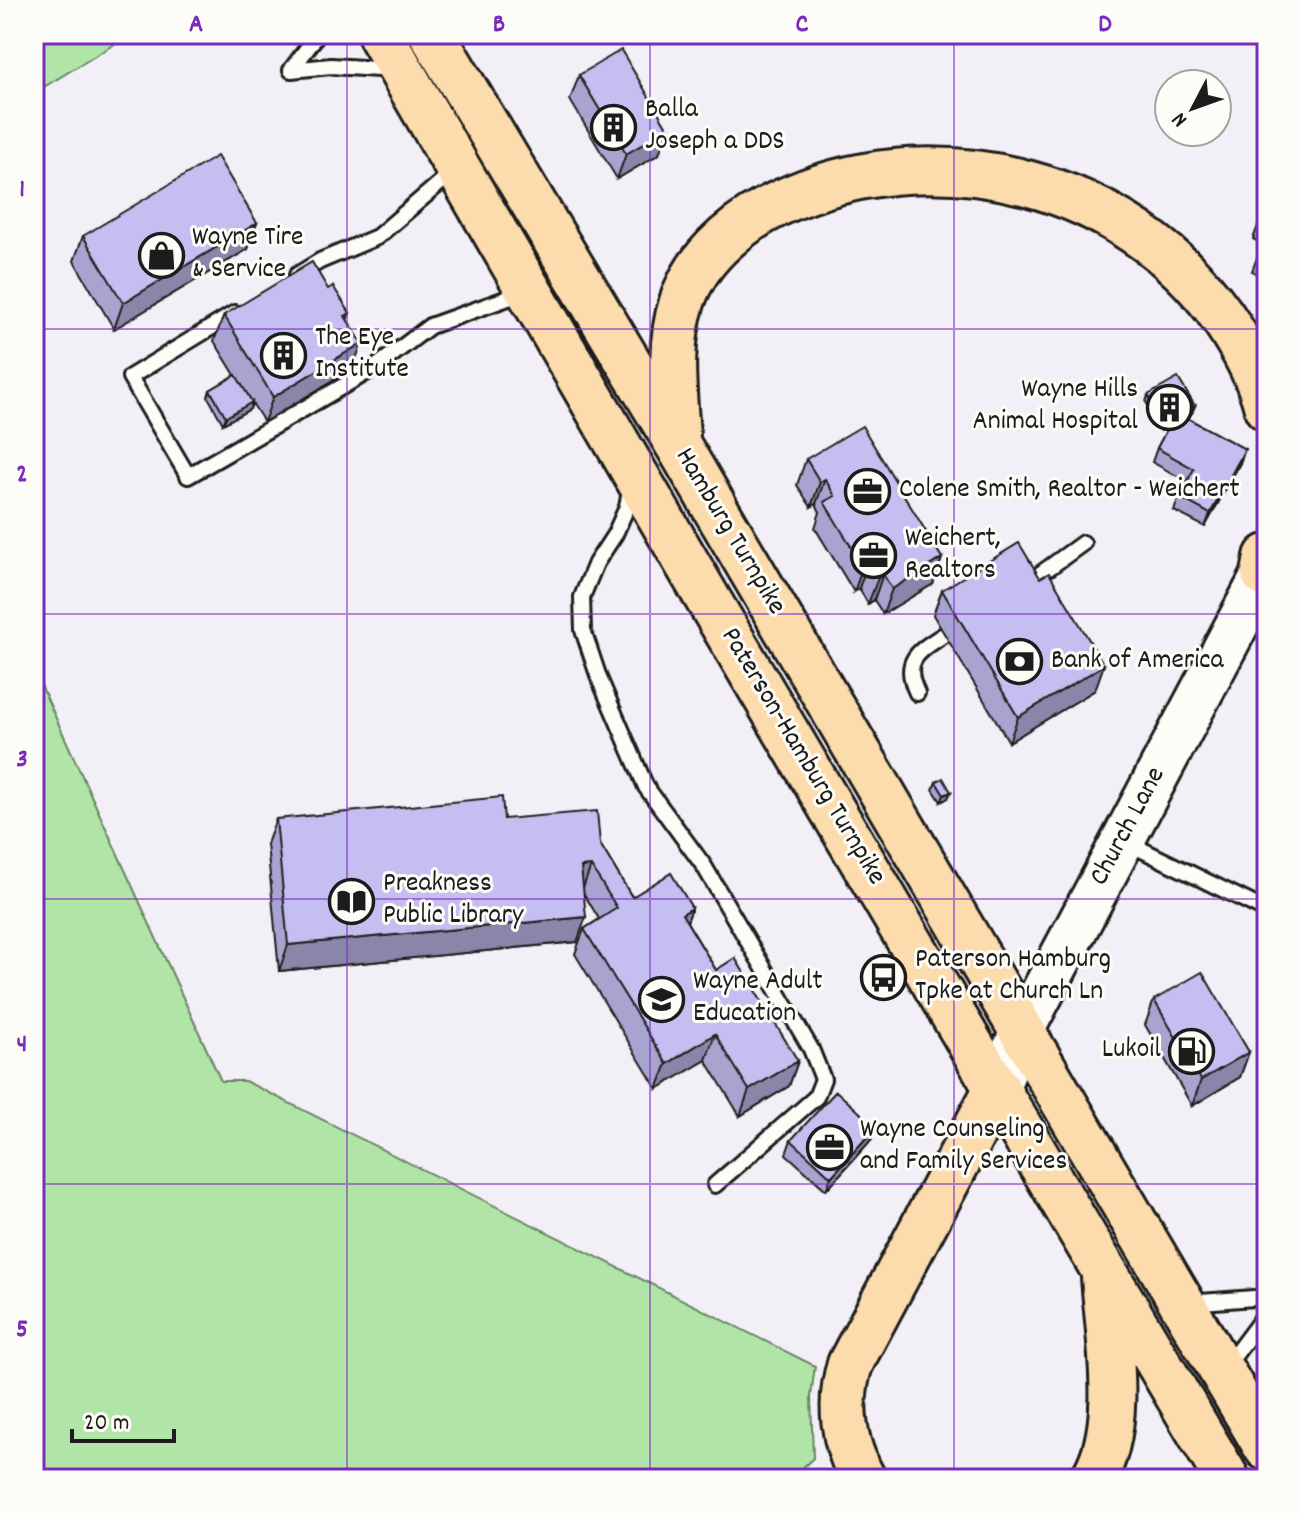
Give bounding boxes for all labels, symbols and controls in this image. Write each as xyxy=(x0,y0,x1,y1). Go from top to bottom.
text: A xyxy=(189,7,203,44)
text: B xyxy=(493,7,505,44)
text: C xyxy=(796,7,809,44)
text: D xyxy=(1098,7,1112,44)
north arrow xyxy=(1153,68,1233,148)
place label: Balla Joseph a DDS xyxy=(645,91,785,163)
building icon: Balla Joseph a DDS xyxy=(590,103,638,151)
text: N xyxy=(1165,104,1196,133)
text: 1 xyxy=(19,172,25,209)
place label: Wayne Tire & Service xyxy=(192,219,303,291)
shop icon: Wayne Tire & Service xyxy=(137,231,185,279)
place label: The Eye Institute xyxy=(315,319,409,391)
building icon: The Eye Institute xyxy=(260,331,308,379)
place label: Wayne Hills Animal Hospital xyxy=(972,371,1138,443)
building icon: Wayne Hills Animal Hospital xyxy=(1145,383,1193,431)
street label: Hamburg Turnpike xyxy=(663,441,795,623)
text: 2 xyxy=(16,457,28,494)
office icon: Colene Smith, Realtor - Weichert xyxy=(844,467,892,515)
place label: Colene Smith, Realtor - Weichert xyxy=(899,471,1240,511)
place label: Weichert, Realtors xyxy=(905,520,1001,592)
office icon: Weichert, Realtors xyxy=(850,532,898,580)
street label: Paterson-Hamburg Turnpike xyxy=(709,621,895,893)
bank icon: Bank of America xyxy=(996,638,1044,686)
place label: Bank of America xyxy=(1051,642,1225,682)
text: 3 xyxy=(16,742,28,779)
street label: Church Lane xyxy=(1081,760,1177,894)
place label: Preakness Public Library xyxy=(383,865,524,937)
library icon: Preakness Public Library xyxy=(328,877,376,925)
place label: Paterson Hamburg Tpke at Church Ln xyxy=(915,941,1111,1013)
bus stop icon: Paterson Hamburg Tpke at Church Ln xyxy=(860,953,908,1001)
place label: Wayne Adult Education xyxy=(693,963,823,1035)
school or university icon: Wayne Adult Education xyxy=(638,975,686,1023)
text: 4 xyxy=(17,1027,27,1064)
fuel station icon: Lukoil xyxy=(1168,1027,1216,1075)
place label: Lukoil xyxy=(1102,1031,1161,1071)
place label: Wayne Counseling and Family Services xyxy=(860,1111,1067,1183)
office icon: Wayne Counseling and Family Services xyxy=(805,1123,853,1171)
text: 5 xyxy=(16,1312,28,1349)
scale bar xyxy=(72,1393,174,1443)
text: 20 m xyxy=(84,1407,130,1441)

